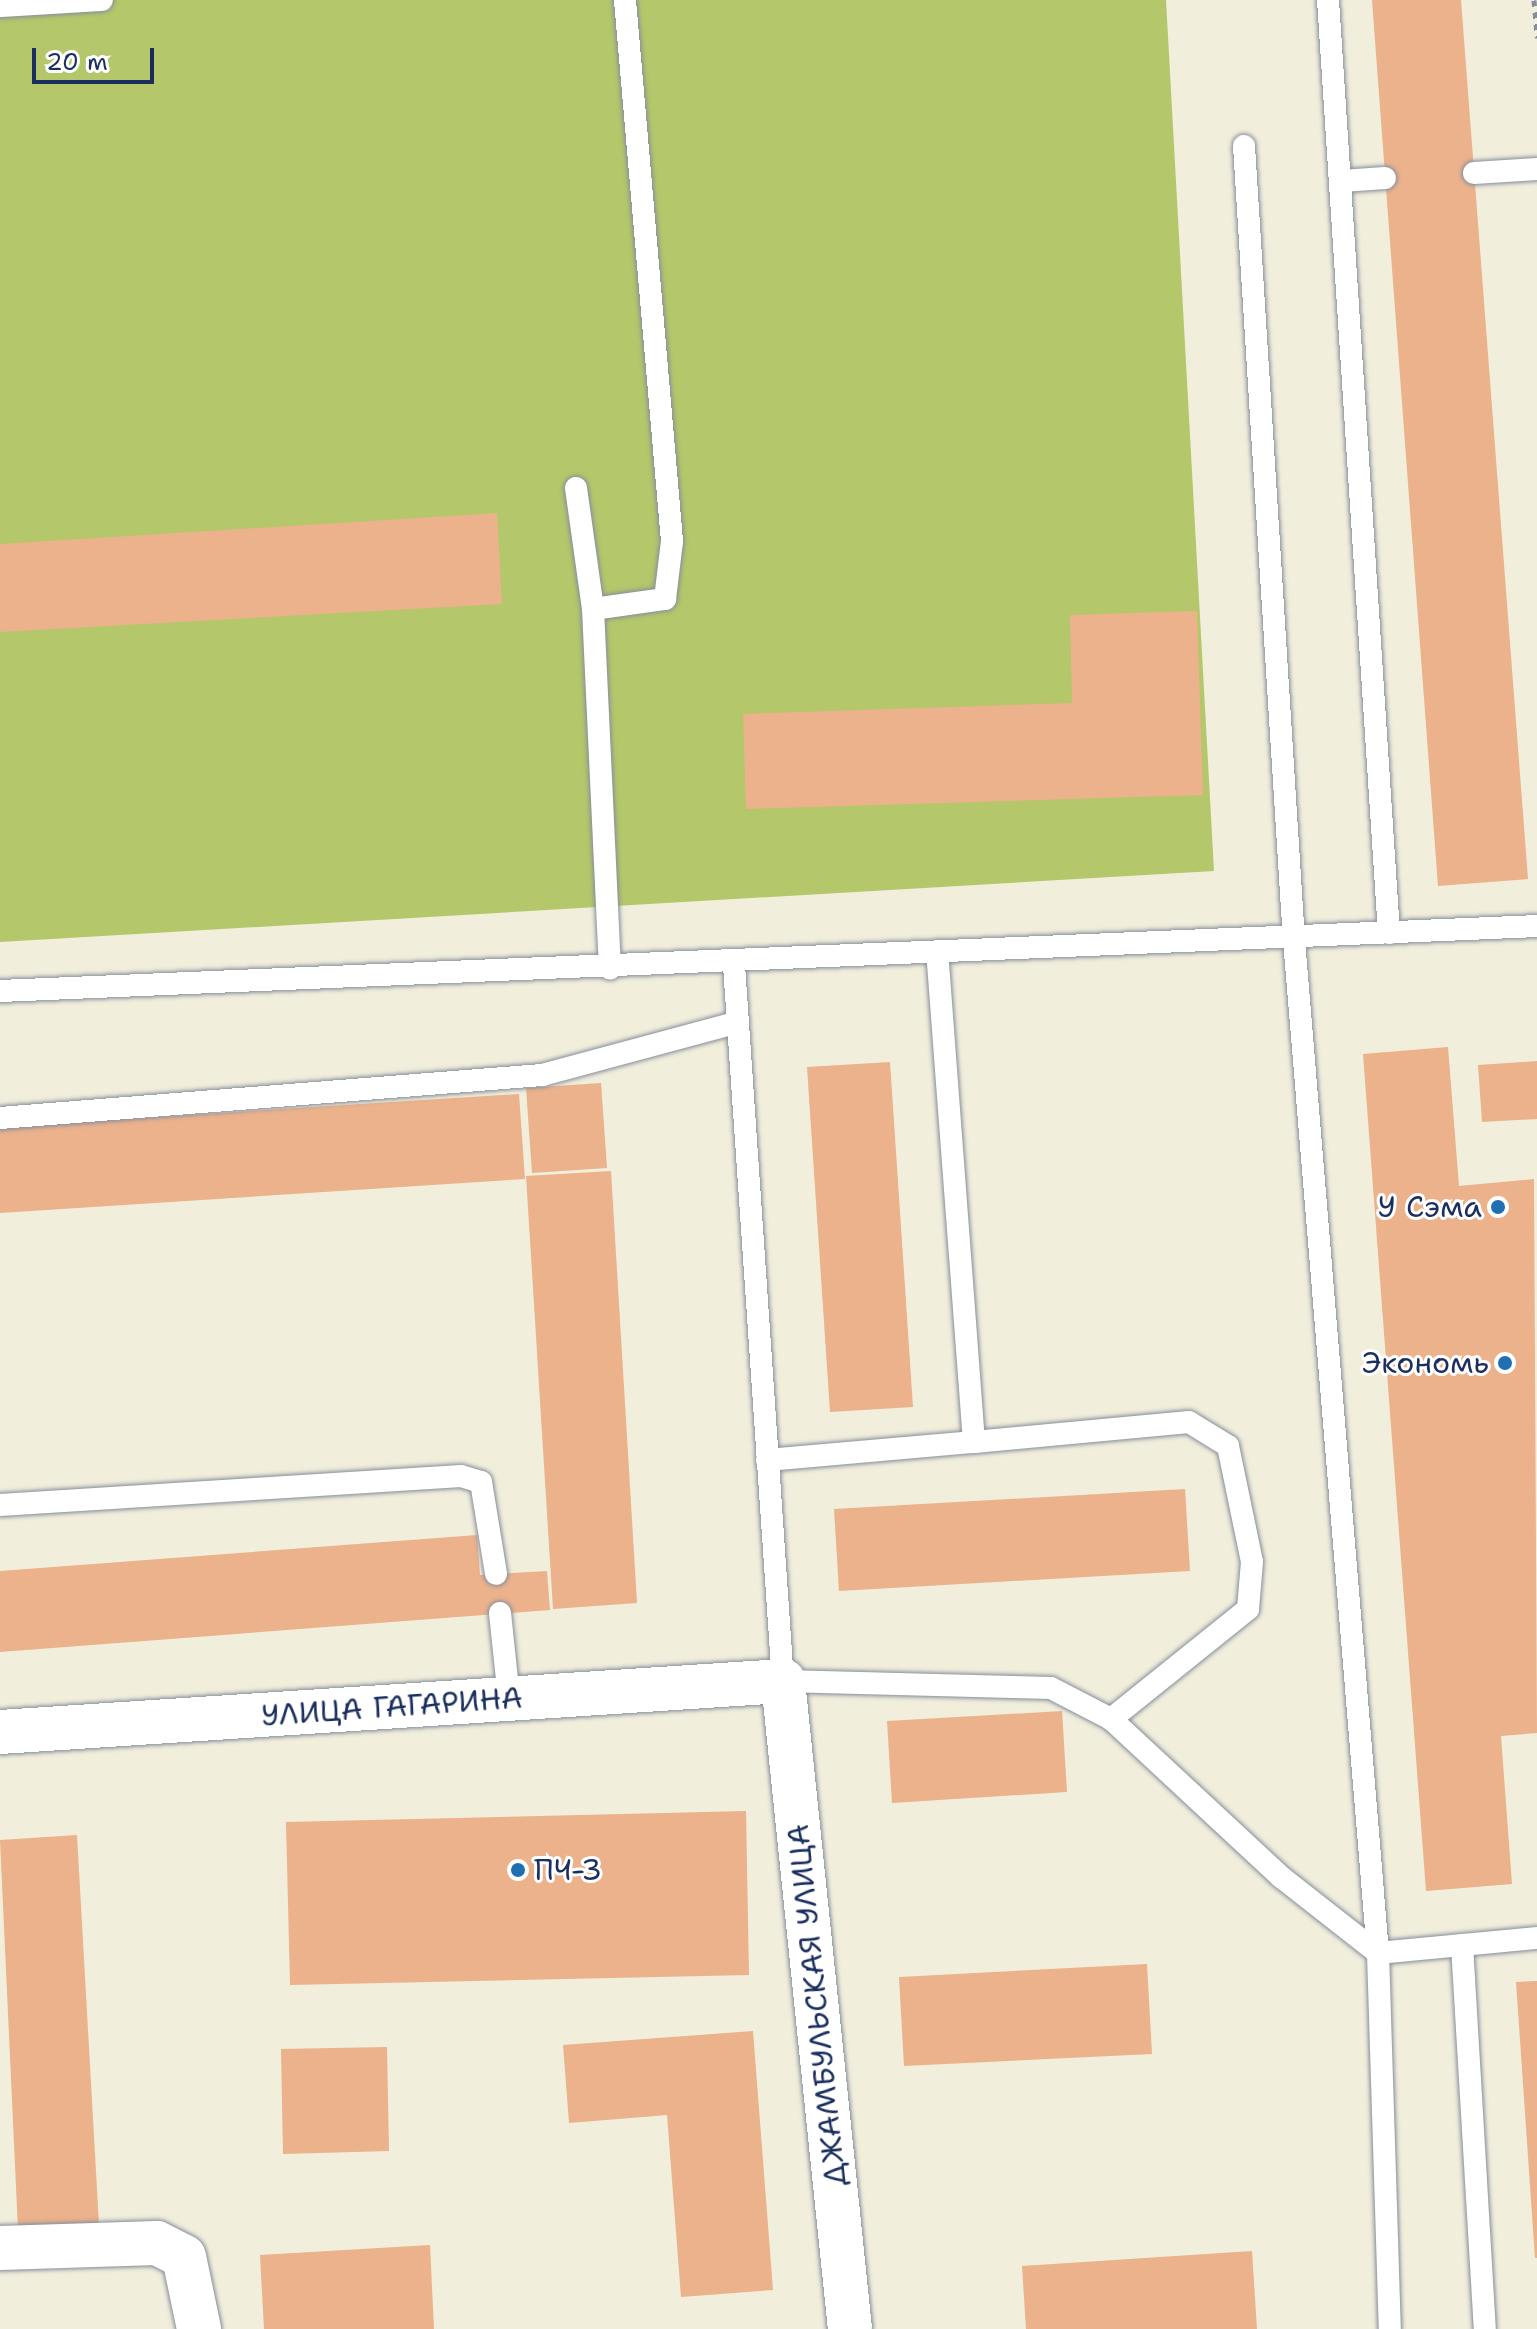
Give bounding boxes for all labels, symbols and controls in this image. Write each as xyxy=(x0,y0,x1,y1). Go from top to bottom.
scale bar xyxy=(36,32,158,82)
text: 20 m xyxy=(46,46,108,78)
place label: У Сэма xyxy=(1378,1189,1482,1225)
marker: У Сэма xyxy=(1489,1198,1507,1216)
place label: Экономь xyxy=(1362,1345,1489,1381)
marker: Экономь xyxy=(1496,1354,1514,1372)
street label: УЛИЦА ГАГАРИНА xyxy=(260,1680,524,1734)
street label: ДЖАМБУЛЬСКАЯ УЛИЦА xyxy=(780,1822,854,2188)
place label: ПЧ-3 xyxy=(534,1852,602,1888)
marker: ПЧ-3 xyxy=(509,1861,527,1879)

